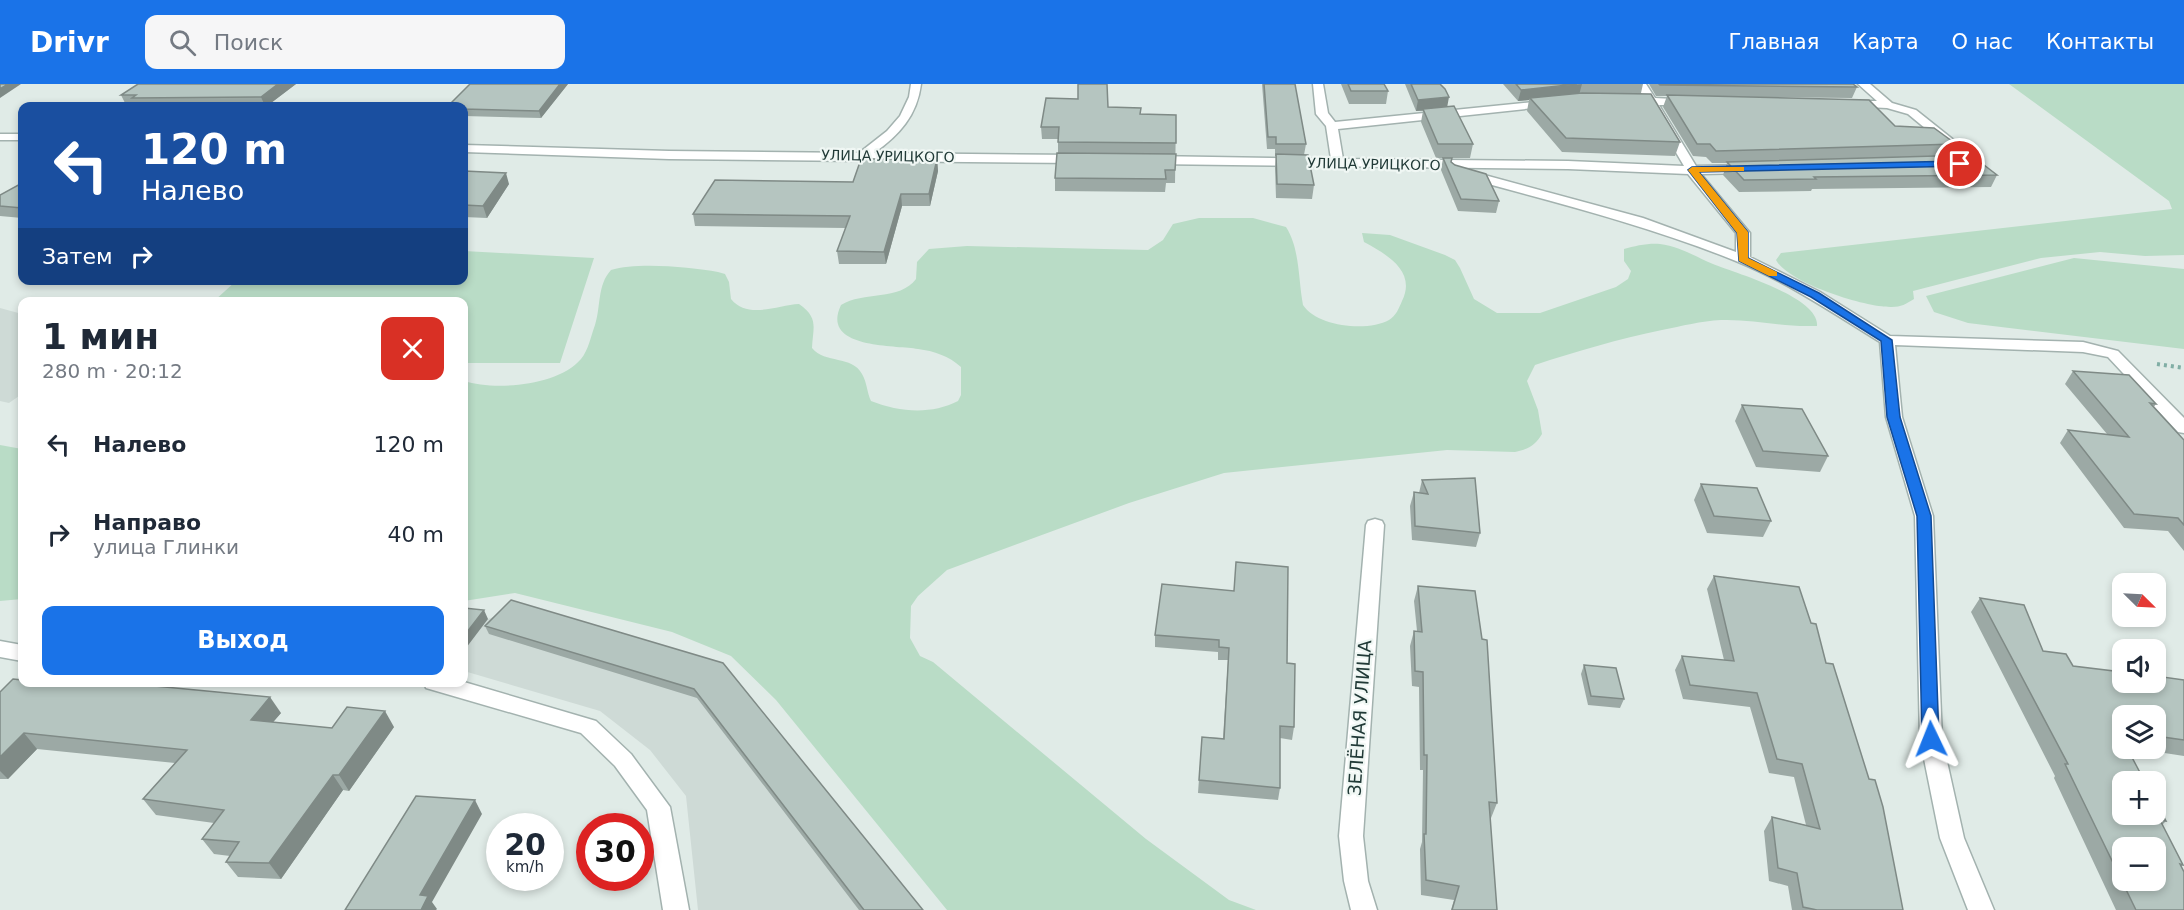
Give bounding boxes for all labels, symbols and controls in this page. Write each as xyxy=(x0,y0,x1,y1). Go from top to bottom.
search box xyxy=(145,15,565,69)
text: Drivr xyxy=(30,26,109,59)
icon: search xyxy=(166,26,199,59)
text: Поиск xyxy=(214,30,283,55)
text: Главная xyxy=(1729,30,1819,54)
text: Карта xyxy=(1852,30,1919,54)
text: О нас xyxy=(1952,30,2013,54)
text: Контакты xyxy=(2046,30,2154,54)
text: 120 m xyxy=(141,125,287,174)
icon: left xyxy=(42,126,120,204)
pin xyxy=(1934,138,1985,189)
street label: УЛИЦА УРИЦКОГО xyxy=(821,147,955,165)
icon: arrive xyxy=(1943,147,1976,180)
street label: УЛИЦА УРИЦКОГО xyxy=(1307,155,1441,173)
text: Налево xyxy=(141,175,244,206)
icon: right xyxy=(125,240,158,273)
text: Затем xyxy=(42,244,113,269)
text: 1 мин xyxy=(42,316,159,357)
button: close xyxy=(381,317,444,380)
text: 280 m · 20:12 xyxy=(42,359,183,383)
icon: left xyxy=(42,428,75,461)
text: Налево xyxy=(93,432,186,457)
text: 120 m xyxy=(374,432,444,457)
text: Направо xyxy=(93,510,201,535)
icon: right xyxy=(42,518,75,551)
text: 40 m xyxy=(388,522,444,547)
text: улица Глинки xyxy=(93,535,239,559)
north arrow xyxy=(2112,573,2166,627)
map controls xyxy=(2112,573,2166,891)
button: Выход xyxy=(42,606,444,675)
street label: ЗЕЛЁНАЯ УЛИЦА xyxy=(1344,639,1375,797)
button: sound xyxy=(2112,639,2166,693)
button: layers xyxy=(2112,705,2166,759)
position arrow xyxy=(1899,707,1963,771)
button: + xyxy=(2112,771,2166,825)
speed limit sign: 30 xyxy=(576,813,654,891)
text: 20 xyxy=(504,827,546,862)
button: − xyxy=(2112,837,2166,891)
text: km/h xyxy=(506,858,544,876)

